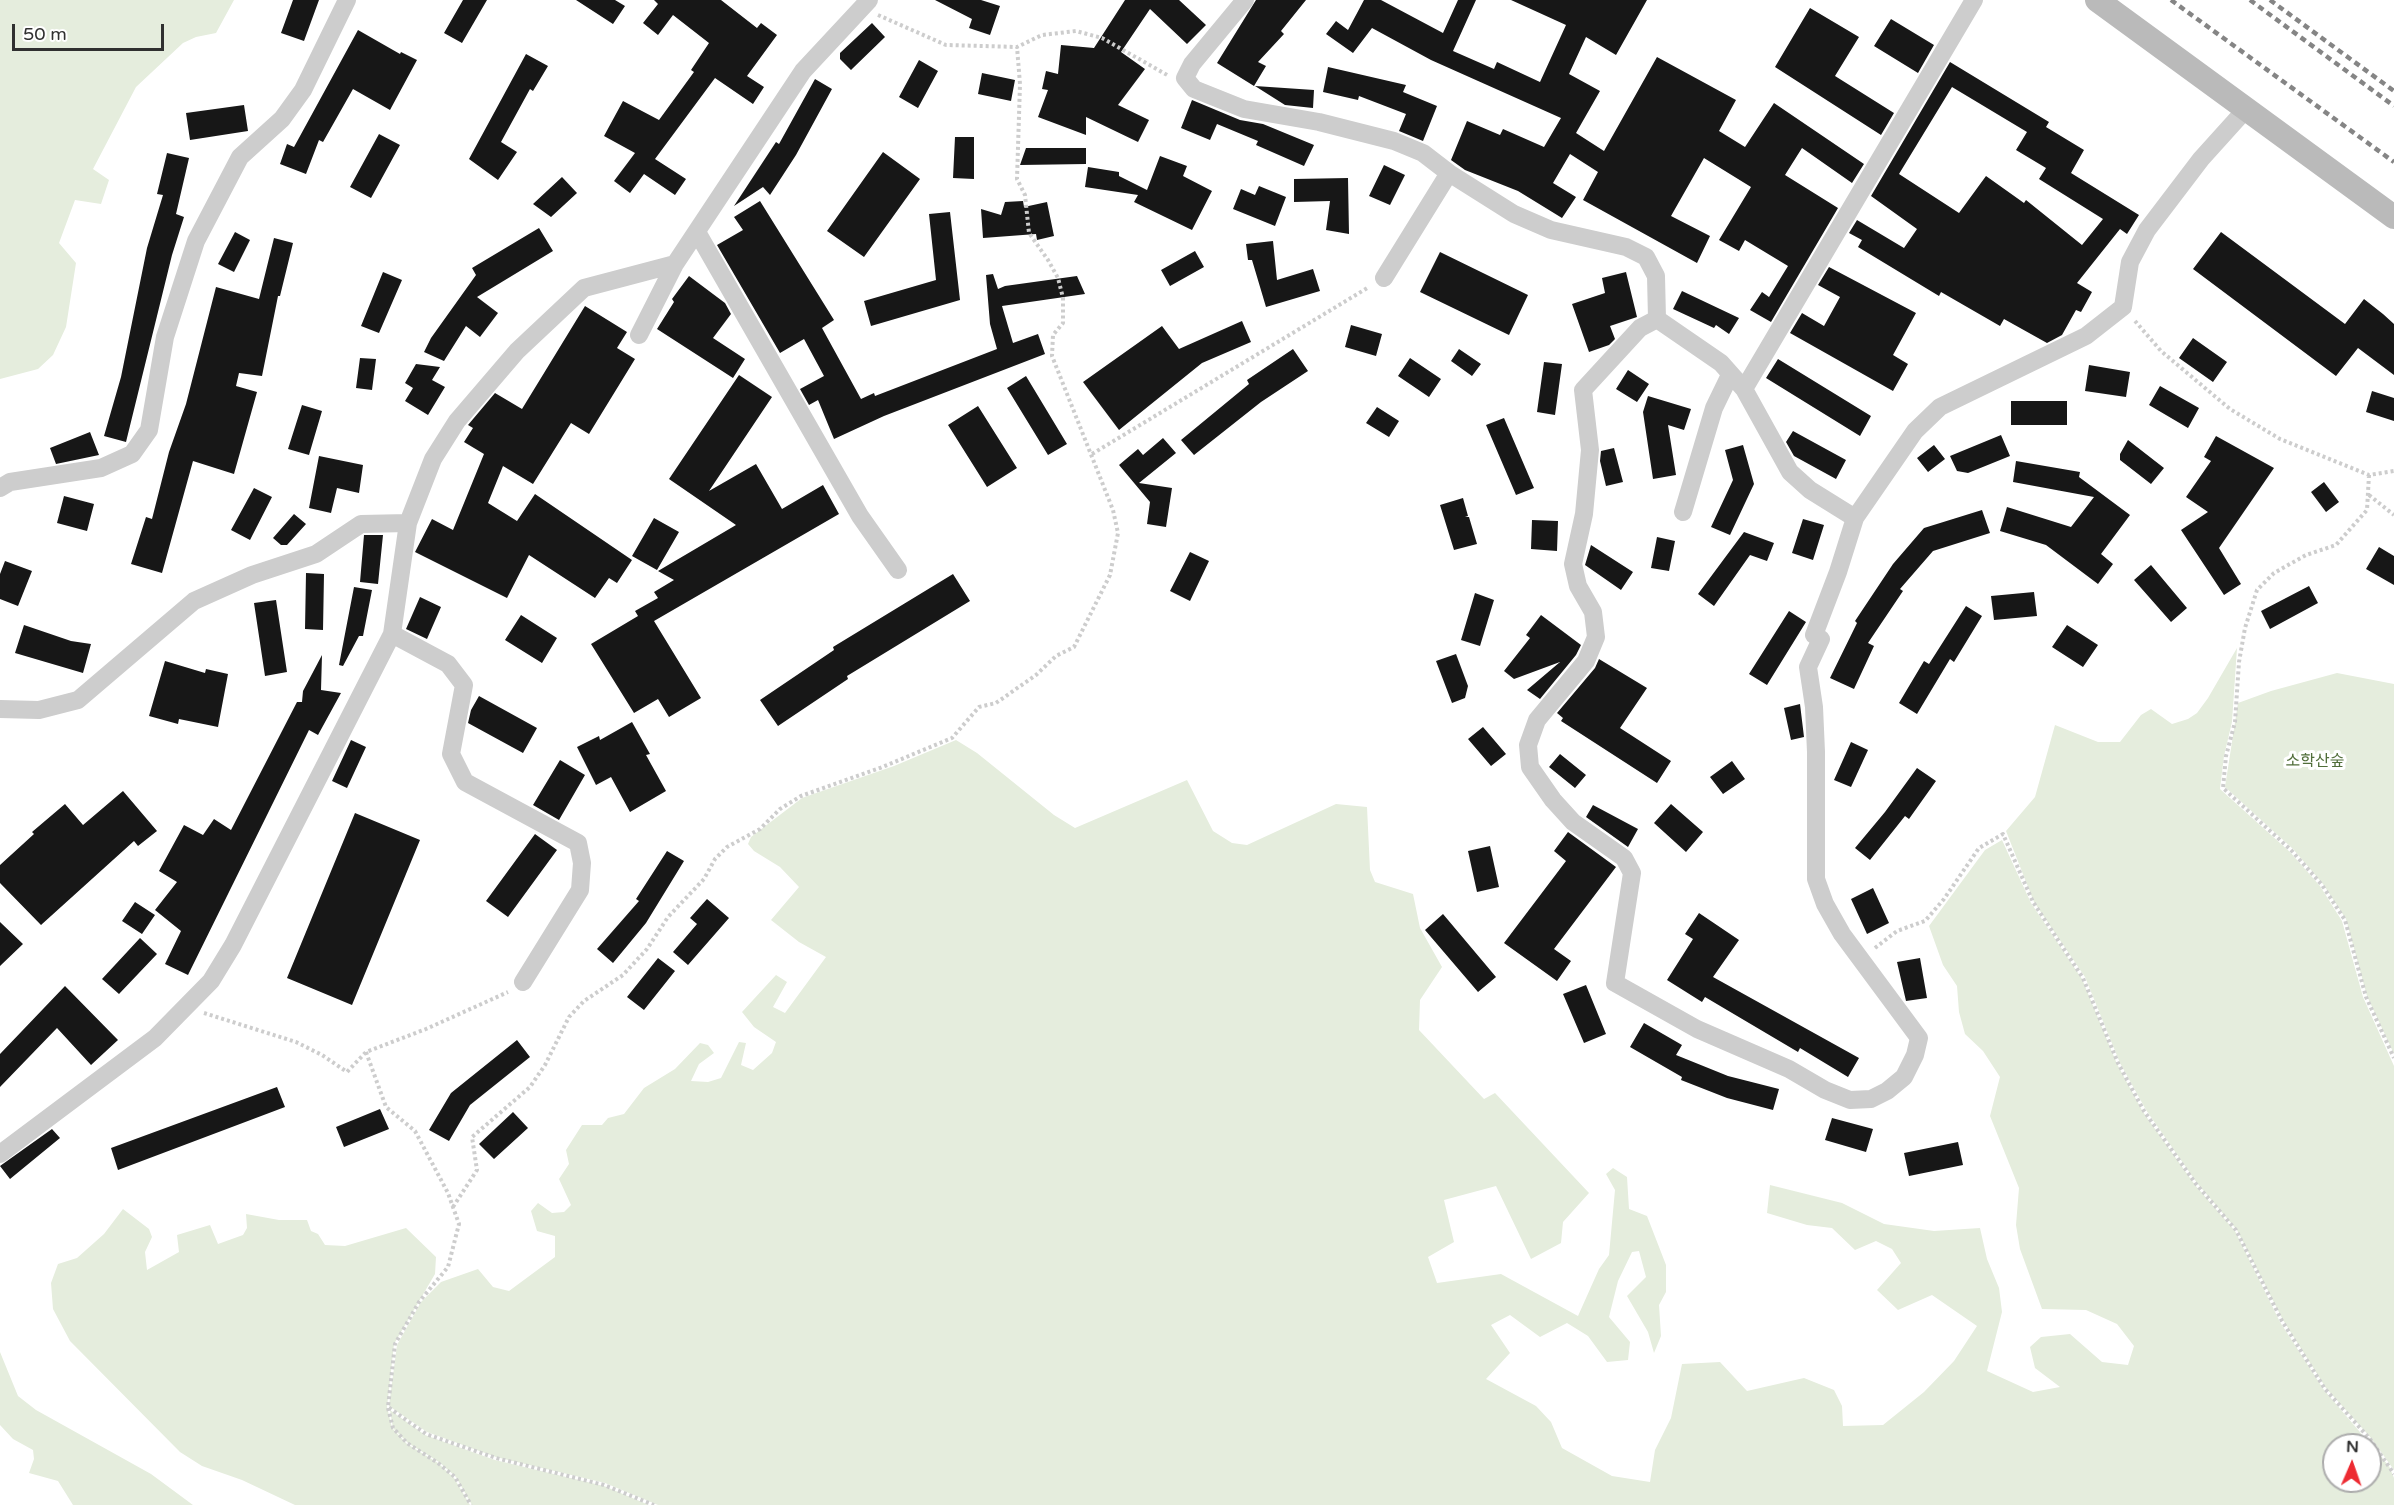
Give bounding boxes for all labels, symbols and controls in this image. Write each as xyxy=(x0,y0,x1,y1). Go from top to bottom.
scale bar xyxy=(15,12,166,50)
text: 50 m xyxy=(23,23,67,45)
park label: 소학산숲 xyxy=(2286,752,2344,772)
north arrow xyxy=(2322,1433,2382,1493)
text: N xyxy=(2346,1437,2359,1457)

